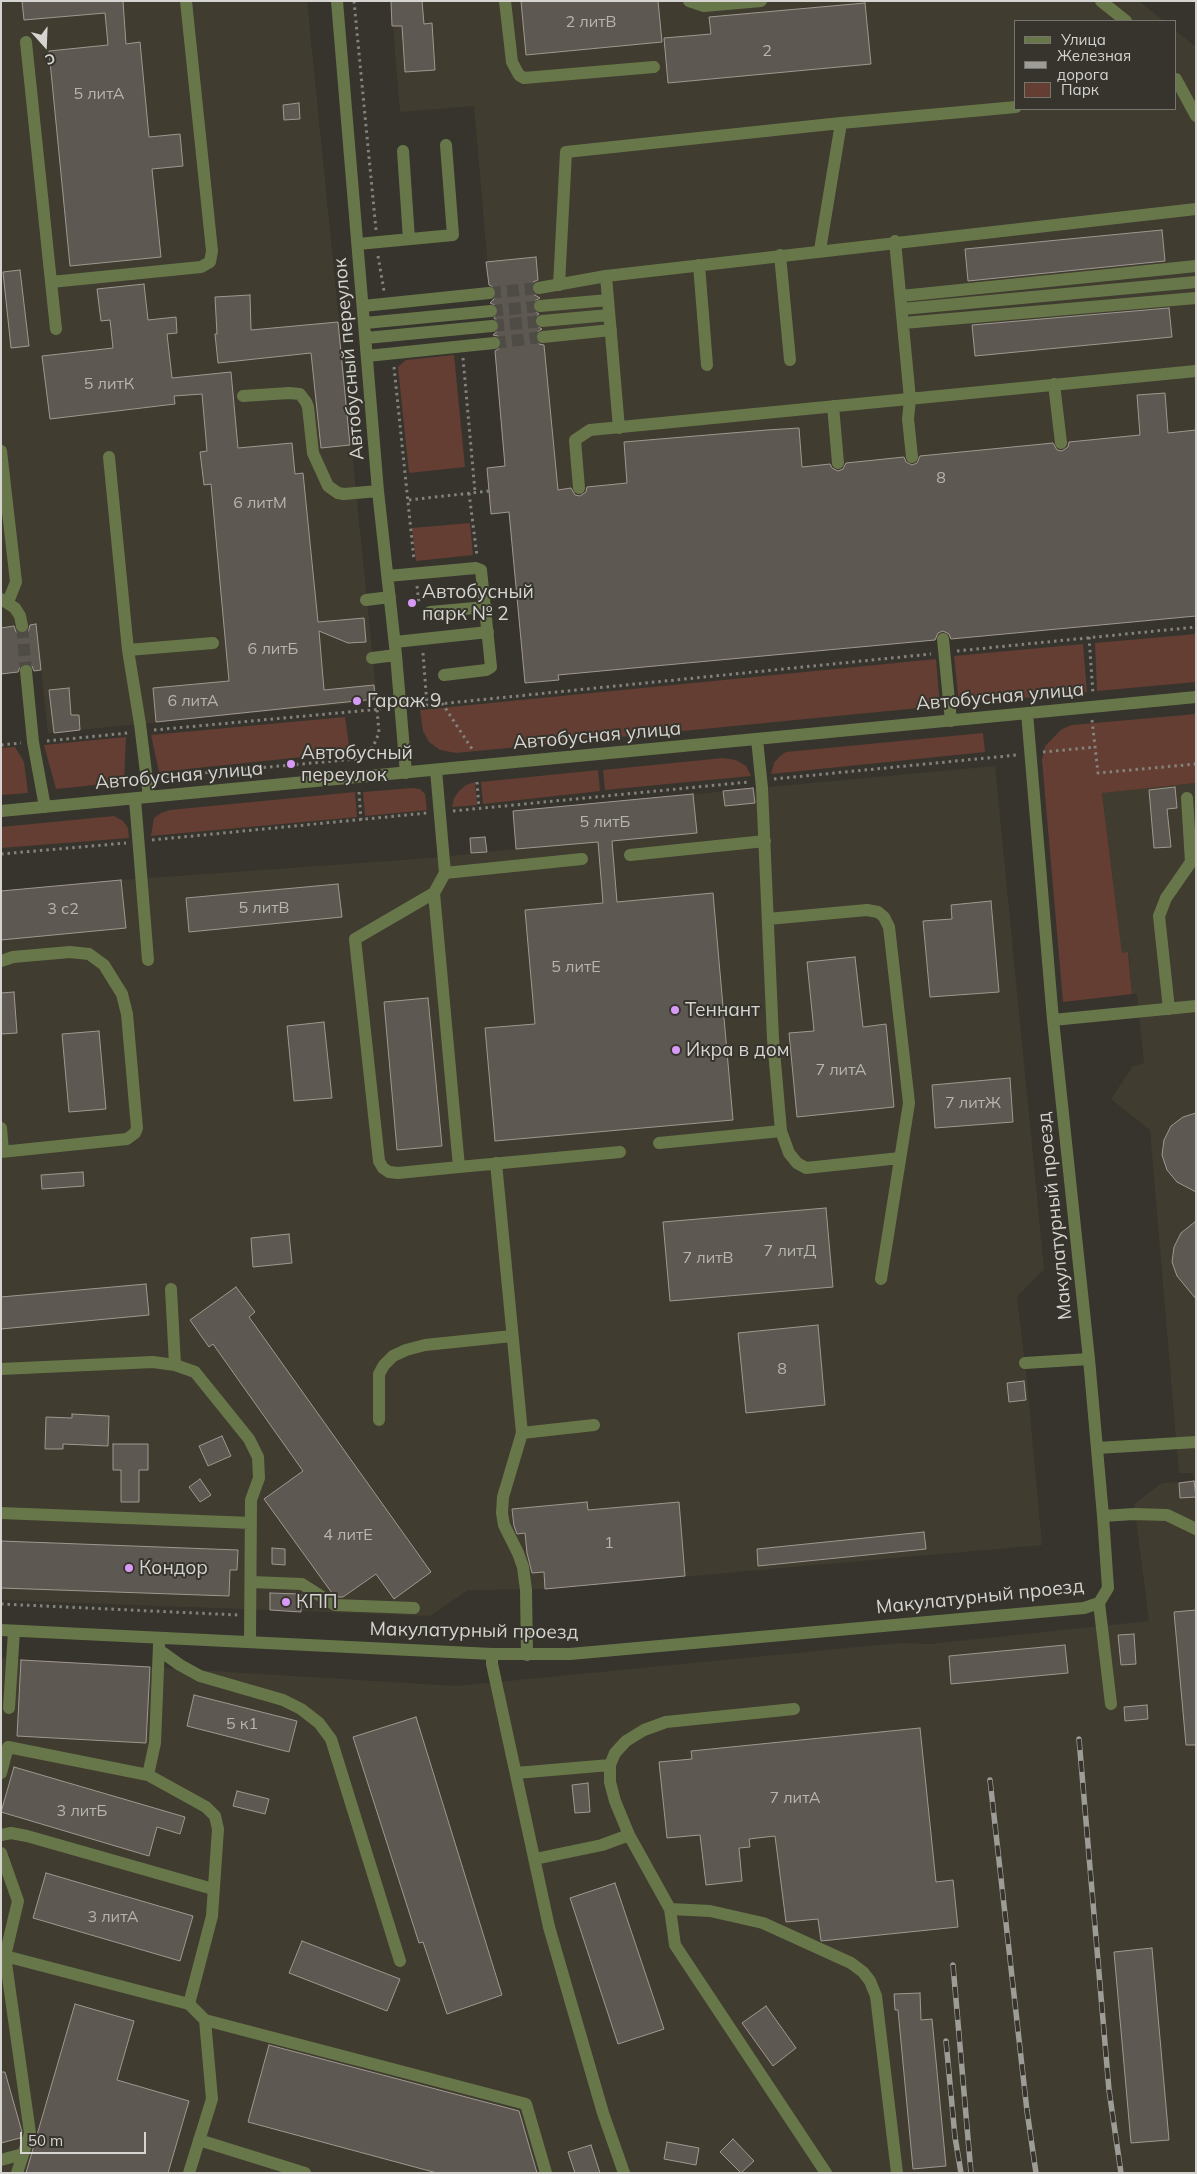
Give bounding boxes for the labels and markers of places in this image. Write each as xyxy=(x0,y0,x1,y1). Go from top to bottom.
place label: Автобусный парк № 2 xyxy=(422,581,534,625)
marker: Автобусный парк № 2 xyxy=(406,597,418,609)
place label: Гараж 9 xyxy=(367,690,441,712)
marker: Гараж 9 xyxy=(351,695,363,707)
place label: Автобусный переулок xyxy=(301,742,413,786)
marker: Автобусный переулок xyxy=(285,758,297,770)
place label: Теннант xyxy=(685,999,760,1021)
marker: Теннант xyxy=(669,1004,681,1016)
place label: Икра в дом xyxy=(686,1039,789,1061)
marker: Икра в дом xyxy=(670,1044,682,1056)
place label: Кондор xyxy=(139,1557,208,1579)
marker: Кондор xyxy=(123,1562,135,1574)
place label: КПП xyxy=(296,1591,338,1613)
marker: КПП xyxy=(280,1596,292,1608)

